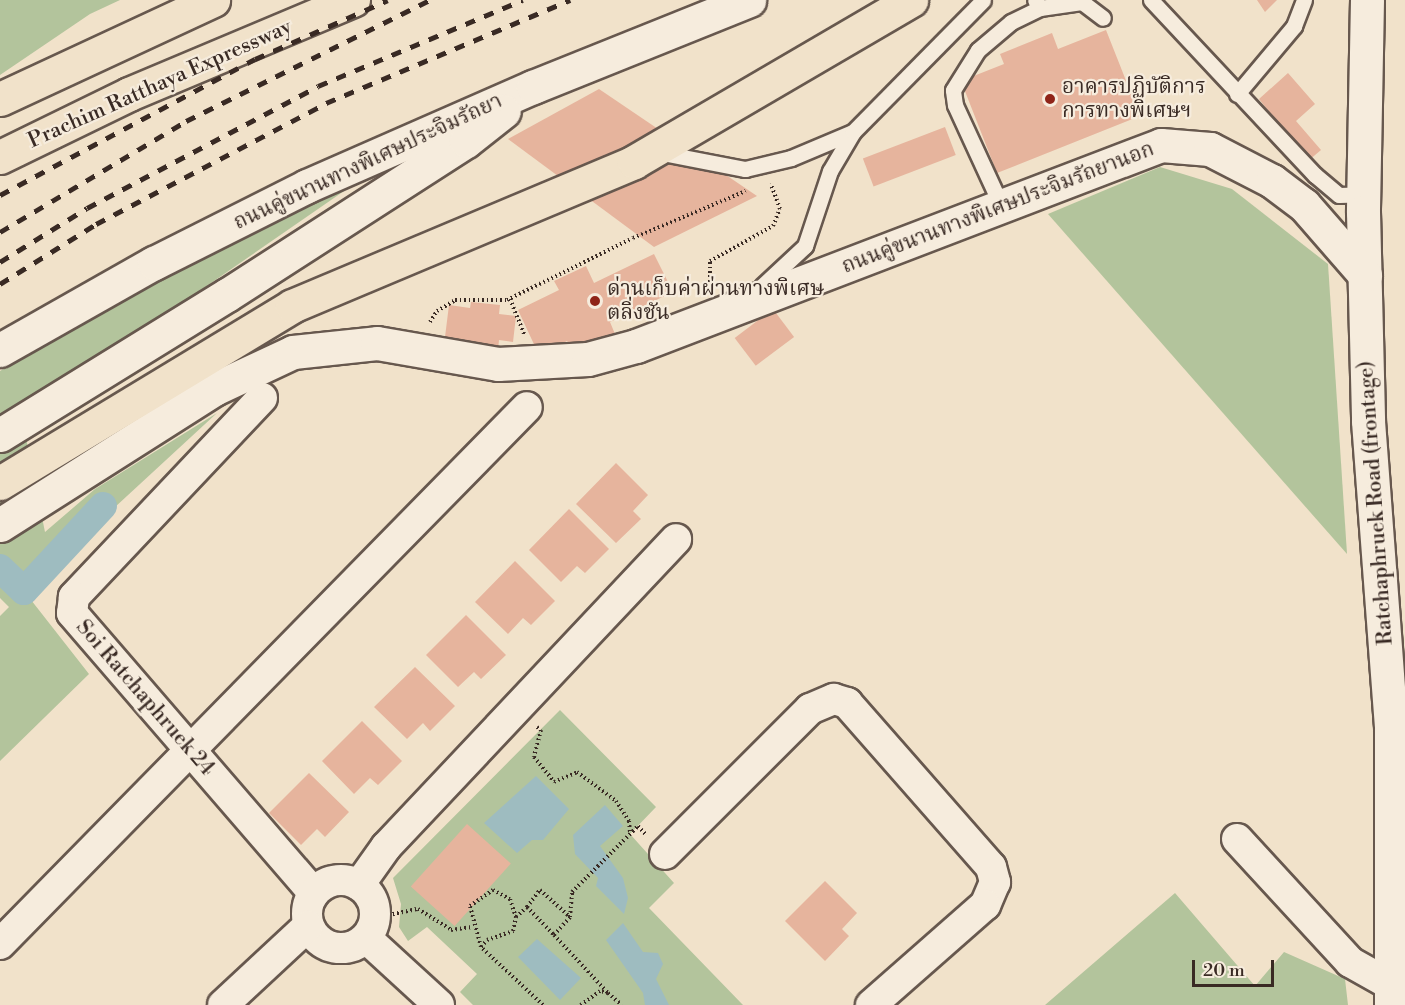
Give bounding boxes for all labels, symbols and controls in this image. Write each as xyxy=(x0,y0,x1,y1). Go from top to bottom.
street label: Prachim Ratthaya Expressway xyxy=(24,14,296,154)
place label: อาคารปฏิบัติการ การทางพิเศษฯ xyxy=(1062,74,1206,124)
street label: ถนนคู่ขนานทางพิเศษประจิมรัถยา xyxy=(230,89,506,235)
marker: อาคารปฏิบัติการ การทางพิเศษฯ xyxy=(1043,92,1057,106)
street label: ถนนคู่ขนานทางพิเศษประจิมรัถยานอก xyxy=(838,137,1158,279)
place label: ด่านเก็บค่าผ่านทางพิเศษ ตลิ่งชัน xyxy=(607,276,824,326)
marker: ด่านเก็บค่าผ่านทางพิเศษ ตลิ่งชัน xyxy=(588,294,602,308)
street label: Ratchaphruek Road (frontage) xyxy=(1353,360,1399,646)
street label: Soi Ratchaphruek 24 xyxy=(70,615,220,781)
scale bar xyxy=(1195,948,1278,986)
text: 20 m xyxy=(1203,959,1245,982)

